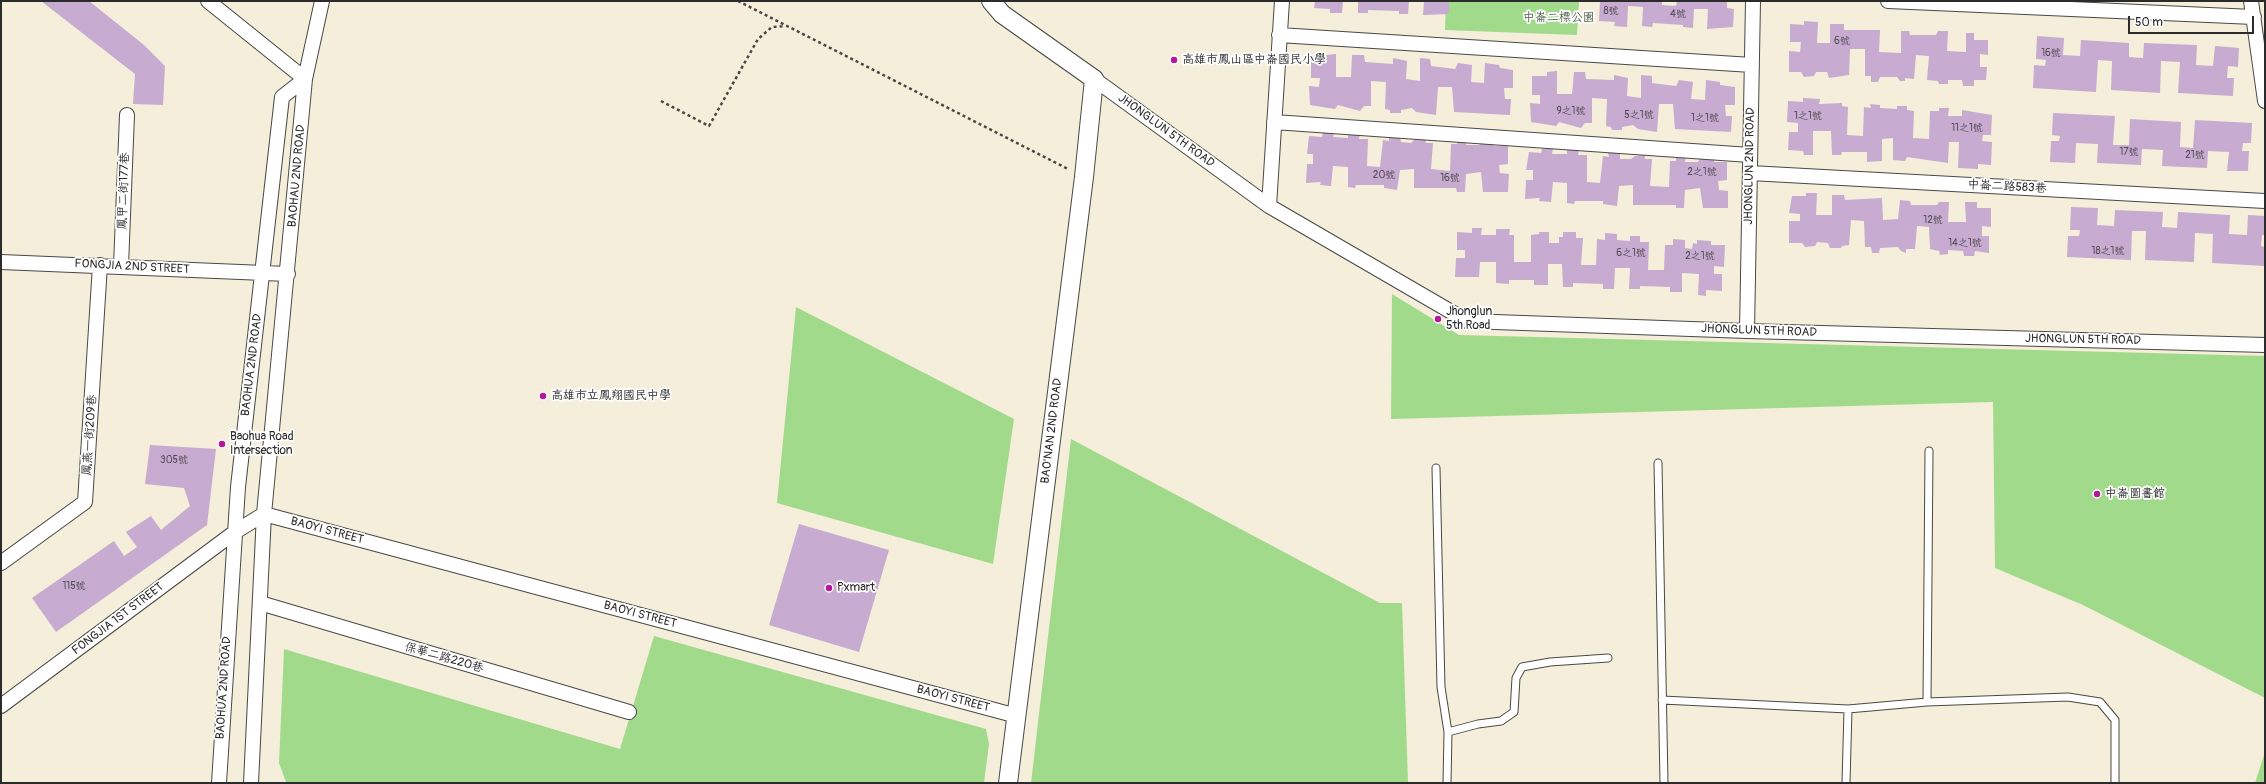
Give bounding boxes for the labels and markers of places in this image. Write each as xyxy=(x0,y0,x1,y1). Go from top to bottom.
place label: 高雄市鳳山區中崙國民小學 xyxy=(1182,53,1326,67)
marker: 高雄市鳳山區中崙國民小學 xyxy=(1169,55,1179,65)
place label: Jhonglun 5th Road xyxy=(1446,305,1492,333)
marker: Jhonglun 5th Road xyxy=(1433,314,1443,324)
place label: 高雄市立鳳翔國民中學 xyxy=(551,389,671,403)
marker: 高雄市立鳳翔國民中學 xyxy=(538,391,548,401)
place label: Baohua Road Intersection xyxy=(230,430,294,458)
marker: Baohua Road Intersection xyxy=(217,439,227,449)
place label: 中崙圖書館 xyxy=(2105,487,2165,501)
marker: 中崙圖書館 xyxy=(2092,489,2102,499)
place label: Pxmart xyxy=(837,581,875,595)
marker: Pxmart xyxy=(824,583,834,593)

